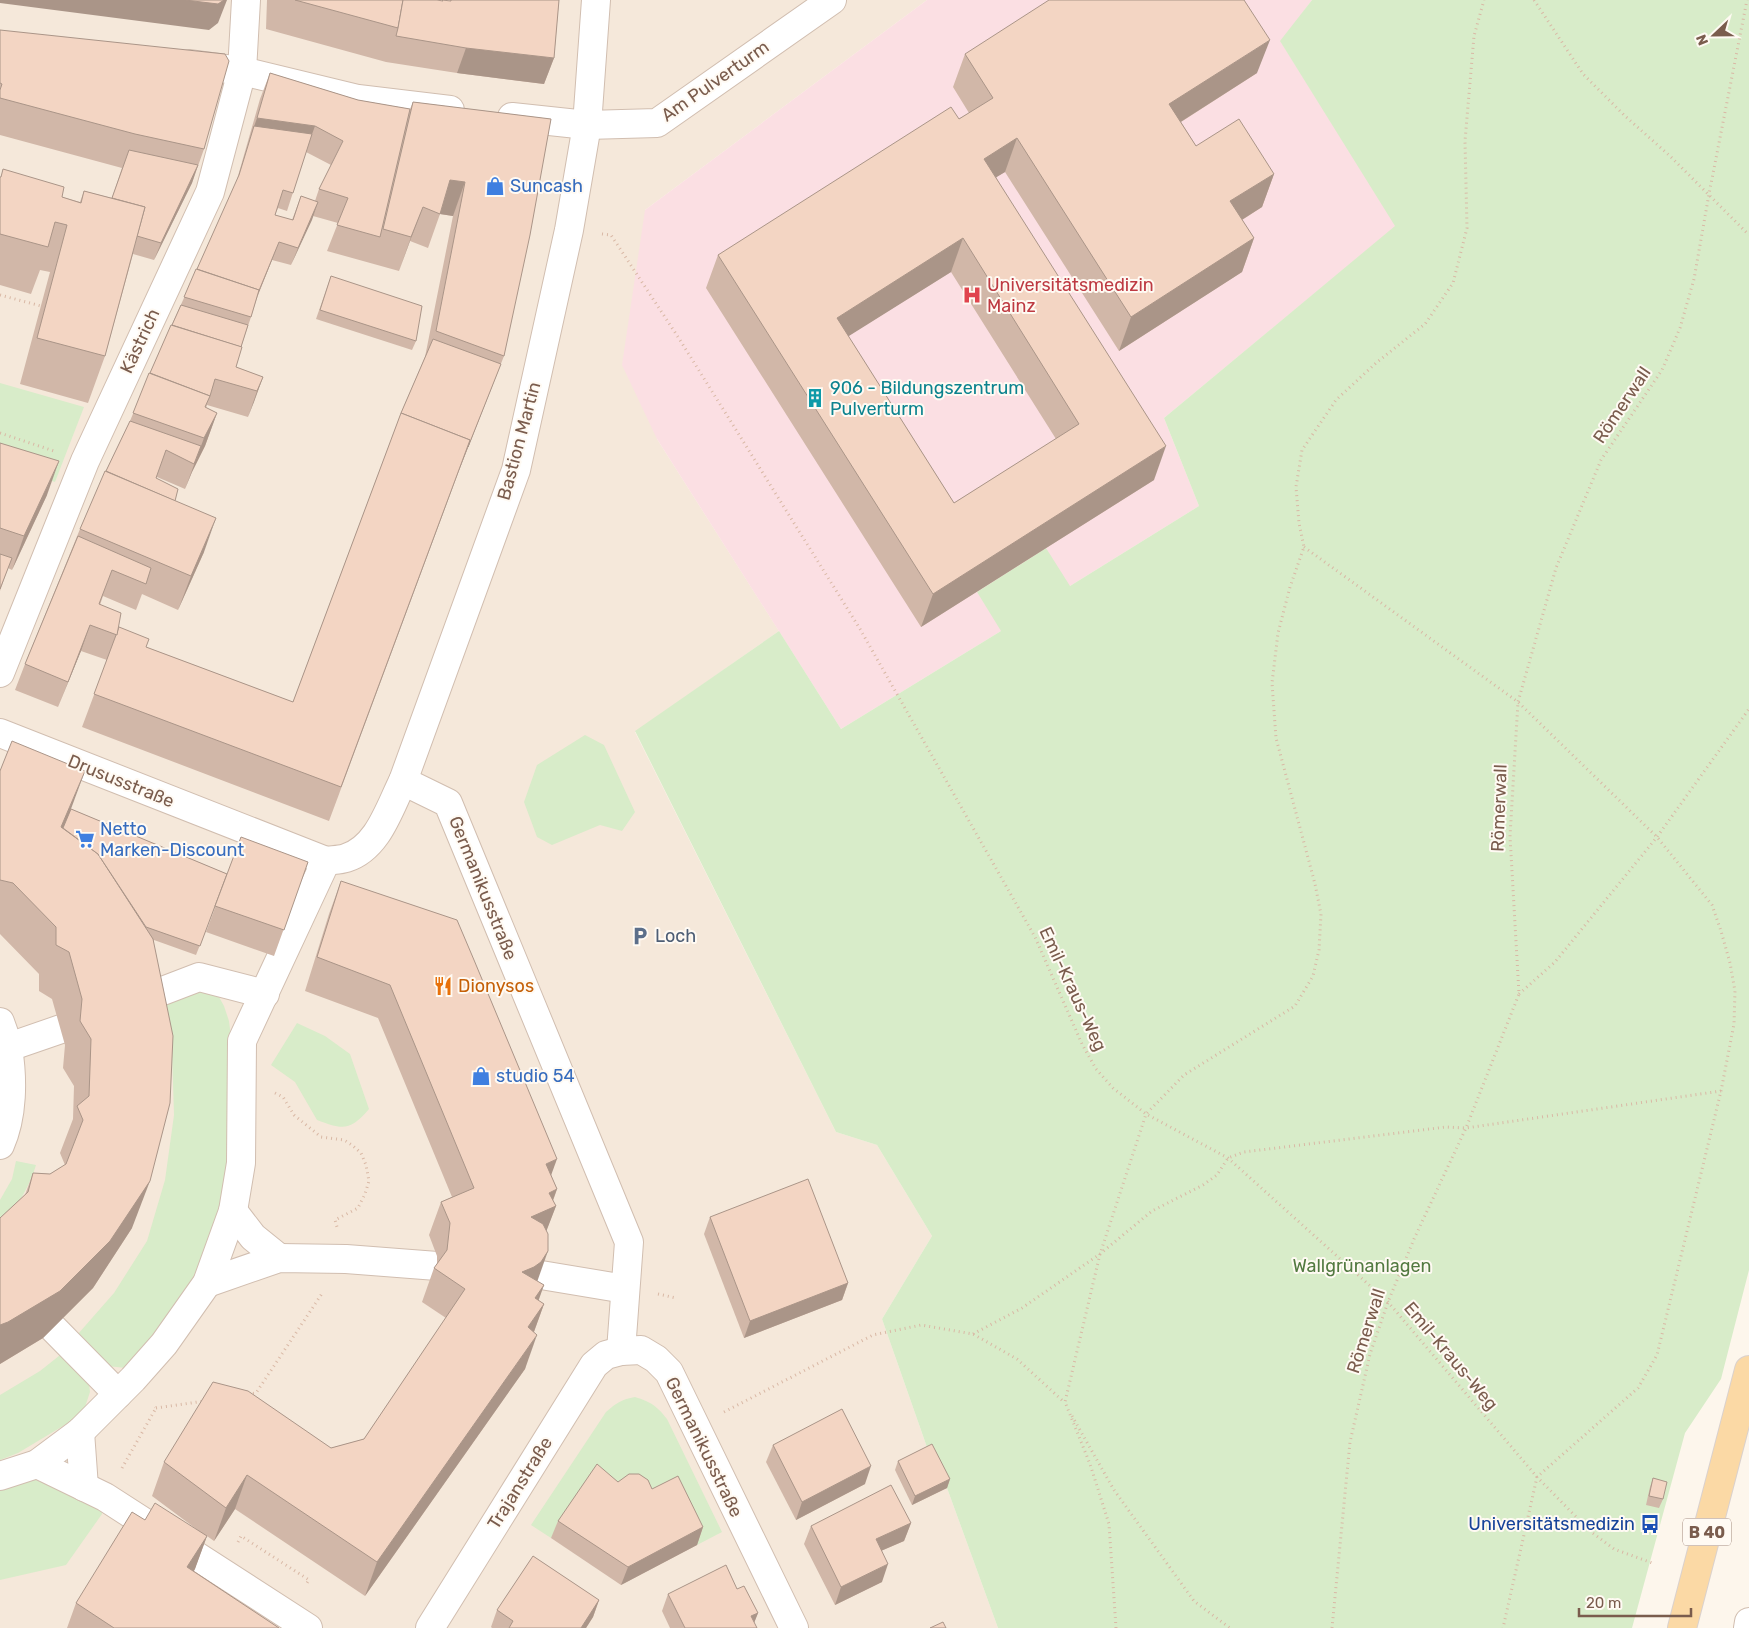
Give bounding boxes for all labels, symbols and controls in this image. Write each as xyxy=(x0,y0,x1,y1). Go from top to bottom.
north arrow xyxy=(1689,10,1739,60)
text: N xyxy=(1693,32,1712,48)
street label: Am Pulverturm xyxy=(657,36,773,126)
shop icon: Suncash xyxy=(484,175,506,197)
place label: Suncash xyxy=(510,175,583,197)
place label: Universitätsmedizin Mainz xyxy=(987,274,1154,317)
hospital icon: Universitätsmedizin Mainz xyxy=(961,284,983,306)
street label: Kästrich xyxy=(115,305,165,377)
street label: Römerwall xyxy=(1588,362,1656,448)
place label: 906 - Bildungszentrum Pulverturm xyxy=(830,377,1024,420)
street label: Bastion Martin xyxy=(493,379,545,503)
building icon: 906 - Bildungszentrum Pulverturm xyxy=(804,387,826,409)
street label: Drususstraße xyxy=(65,750,177,812)
street label: Römerwall xyxy=(1486,764,1512,852)
street label: Germanikusstraße xyxy=(444,813,522,963)
place label: Netto Marken-Discount xyxy=(100,818,244,861)
supermarket icon: Netto Marken-Discount xyxy=(74,828,96,850)
street label: Emil-Kraus-Weg xyxy=(1035,923,1111,1055)
parking icon: Loch xyxy=(629,925,651,947)
place label: Loch xyxy=(655,925,696,947)
restaurant icon: Dionysos xyxy=(432,975,454,997)
place label: Dionysos xyxy=(458,975,534,997)
shop icon: studio 54 xyxy=(470,1065,492,1087)
place label: studio 54 xyxy=(496,1065,575,1087)
park label: Wallgrünanlagen xyxy=(1293,1255,1431,1277)
street label: Römerwall xyxy=(1342,1286,1390,1376)
street label: Emil-Kraus-Weg xyxy=(1399,1297,1503,1415)
street label: Germanikusstraße xyxy=(661,1373,747,1521)
street label: Trajanstraße xyxy=(483,1433,557,1533)
place label: Universitätsmedizin xyxy=(1468,1513,1635,1535)
bus stop icon: Universitätsmedizin xyxy=(1639,1513,1661,1535)
road number: B 40 xyxy=(1683,1518,1731,1545)
scale bar xyxy=(1579,1586,1692,1618)
text: 20 m xyxy=(1586,1594,1621,1612)

